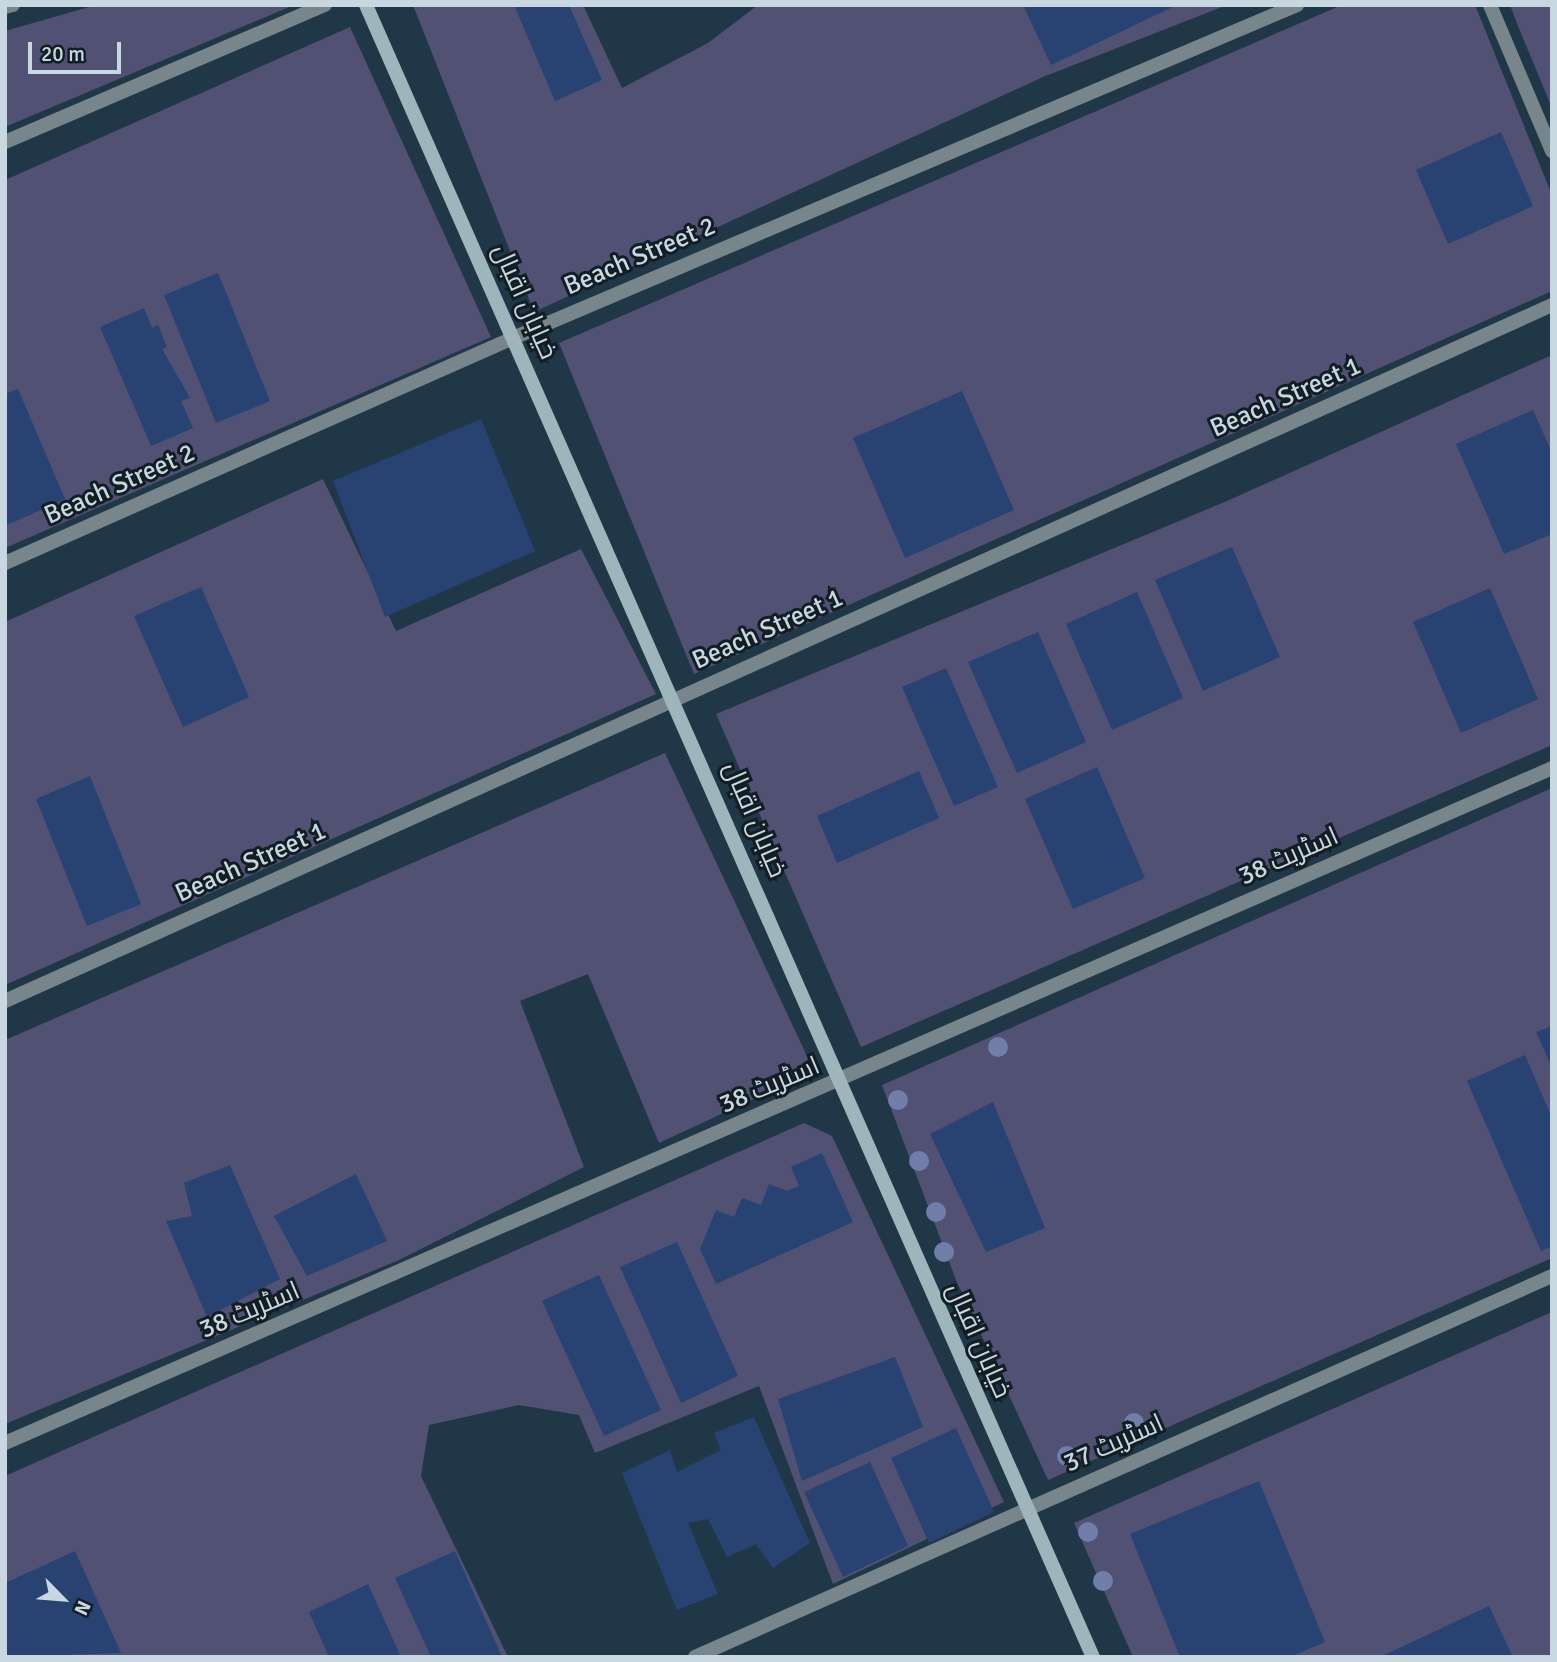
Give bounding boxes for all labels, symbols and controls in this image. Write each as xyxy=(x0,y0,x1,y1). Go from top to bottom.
scale bar xyxy=(32,28,124,72)
text: 20 m xyxy=(41,41,85,67)
street label: Beach Street 2 xyxy=(560,211,720,303)
street label: خیابان اقبال xyxy=(485,240,563,364)
street label: Beach Street 1 xyxy=(1206,351,1366,445)
street label: Beach Street 2 xyxy=(40,438,200,532)
street label: Beach Street 1 xyxy=(688,583,848,677)
street label: خیابان اقبال xyxy=(716,757,792,883)
street label: Beach Street 1 xyxy=(171,816,331,910)
street label: اسٹریٹ 38 xyxy=(1234,821,1344,893)
street label: اسٹریٹ 38 xyxy=(715,1051,825,1121)
street label: اسٹریٹ 38 xyxy=(195,1276,305,1346)
street label: خیابان اقبال xyxy=(939,1279,1017,1403)
street label: اسٹریٹ 37 xyxy=(1059,1408,1169,1480)
north arrow xyxy=(28,1564,98,1634)
text: N xyxy=(68,1597,96,1619)

